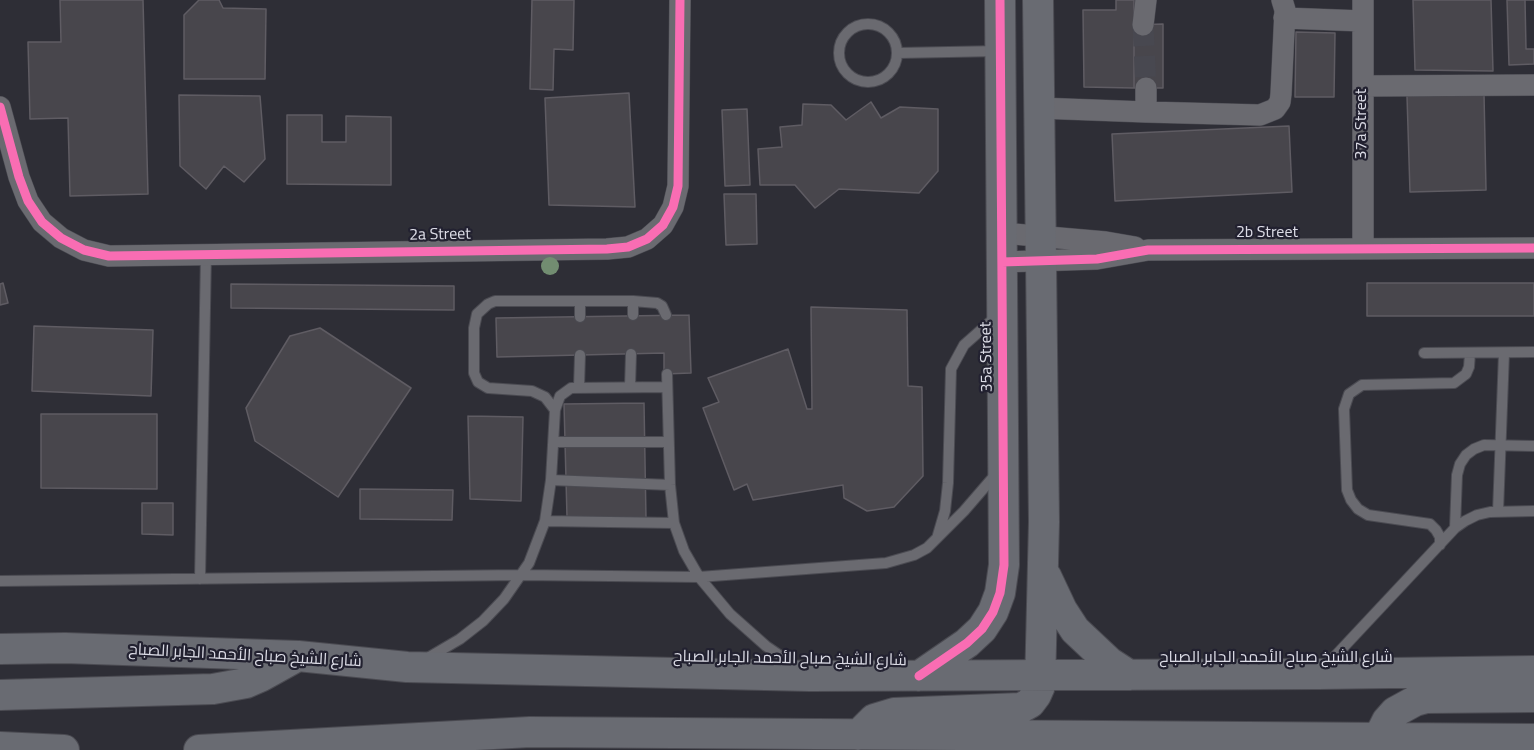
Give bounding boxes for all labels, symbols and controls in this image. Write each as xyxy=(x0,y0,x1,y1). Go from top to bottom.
street label: 37a Street xyxy=(1353,89,1373,159)
street label: 2b Street xyxy=(1236,224,1298,244)
street label: 2a Street xyxy=(409,226,471,246)
street label: 35a Street xyxy=(978,321,998,393)
street label: شارع الشيخ صباح الأحمد الجابر الصباح xyxy=(128,641,362,673)
street label: شارع الشيخ صباح الأحمد الجابر الصباح xyxy=(673,648,907,672)
street label: شارع الشيخ صباح الأحمد الجابر الصباح xyxy=(1159,649,1393,669)

